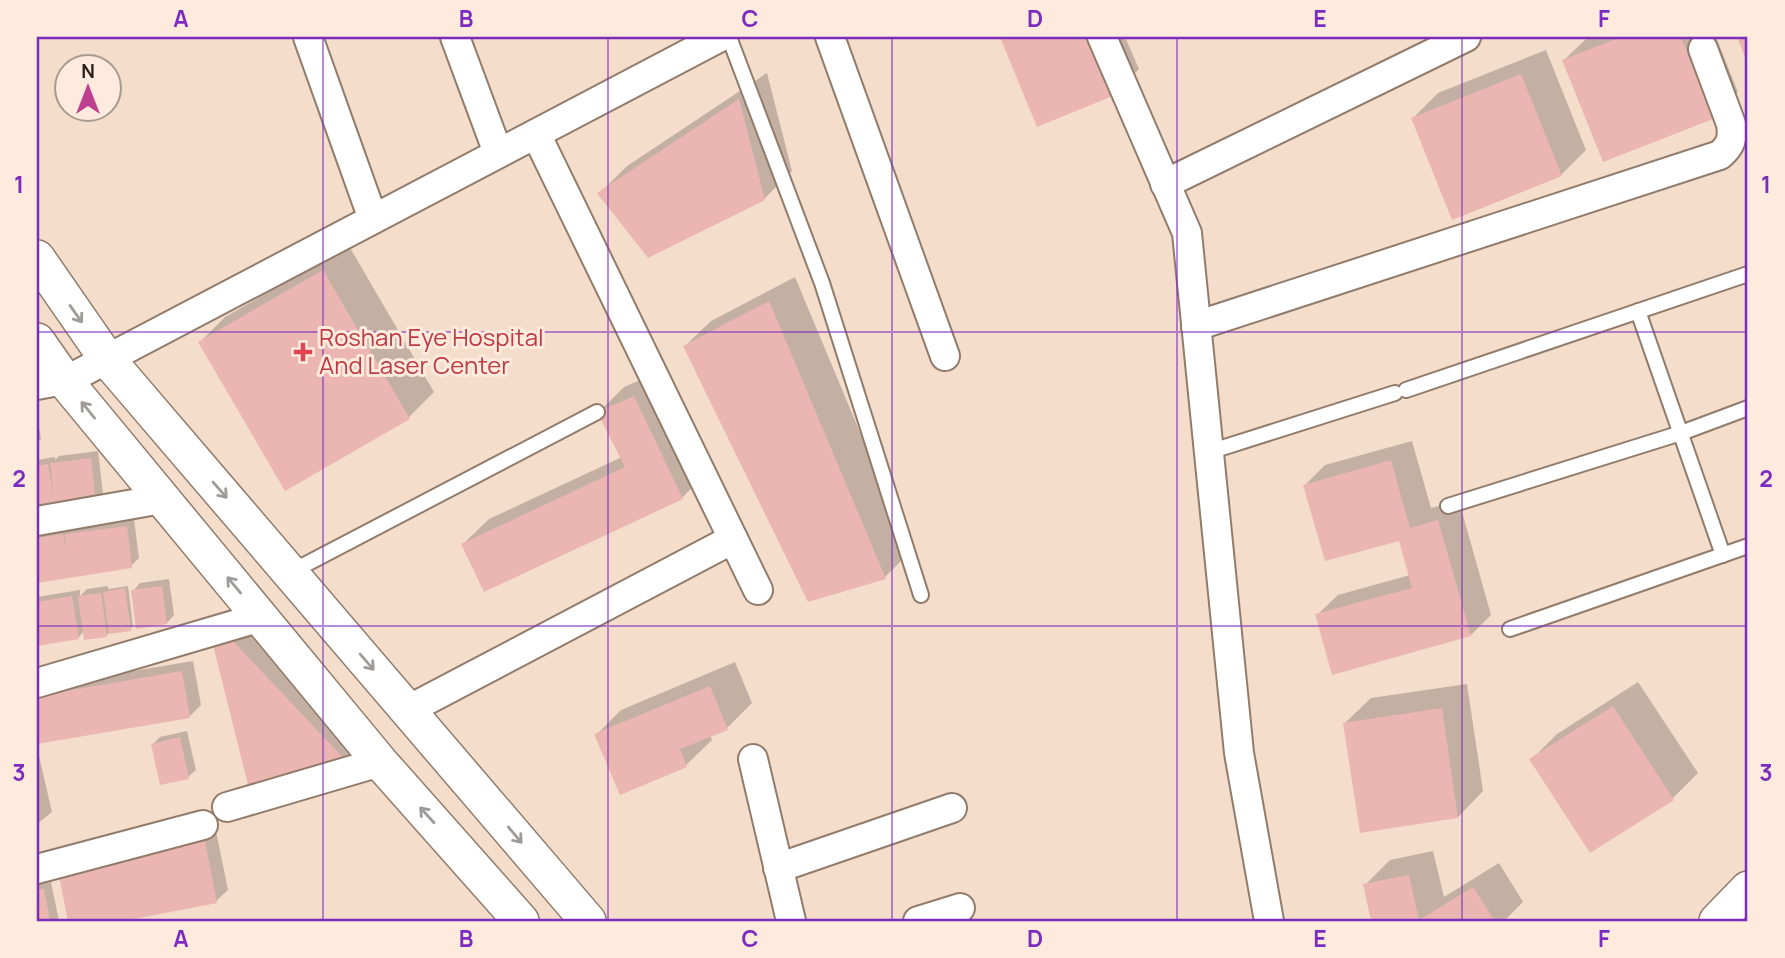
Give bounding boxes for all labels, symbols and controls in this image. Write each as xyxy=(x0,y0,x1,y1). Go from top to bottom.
text: A xyxy=(173,2,189,34)
text: B xyxy=(459,2,473,34)
text: C xyxy=(742,2,759,34)
text: D xyxy=(1027,2,1043,34)
text: E xyxy=(1313,2,1327,34)
text: F xyxy=(1598,2,1610,34)
north arrow xyxy=(52,52,122,122)
text: N xyxy=(81,58,95,84)
text: 1 xyxy=(14,168,24,200)
text: 1 xyxy=(1761,168,1771,200)
one-way arrow xyxy=(69,304,83,323)
place label: Roshan Eye Hospital And Laser Center xyxy=(319,320,544,381)
marker: Roshan Eye Hospital And Laser Center xyxy=(293,342,313,362)
one-way arrow xyxy=(81,401,96,419)
text: 2 xyxy=(12,462,26,494)
text: 2 xyxy=(1759,462,1773,494)
one-way arrow xyxy=(212,480,227,498)
one-way arrow xyxy=(226,576,242,594)
one-way arrow xyxy=(360,653,375,671)
text: 3 xyxy=(12,756,26,788)
text: 3 xyxy=(1759,756,1773,788)
one-way arrow xyxy=(419,806,435,824)
one-way arrow xyxy=(507,826,523,844)
text: A xyxy=(173,922,189,954)
text: B xyxy=(459,922,473,954)
text: C xyxy=(742,922,759,954)
text: D xyxy=(1027,922,1043,954)
text: E xyxy=(1313,922,1327,954)
text: F xyxy=(1598,922,1610,954)

